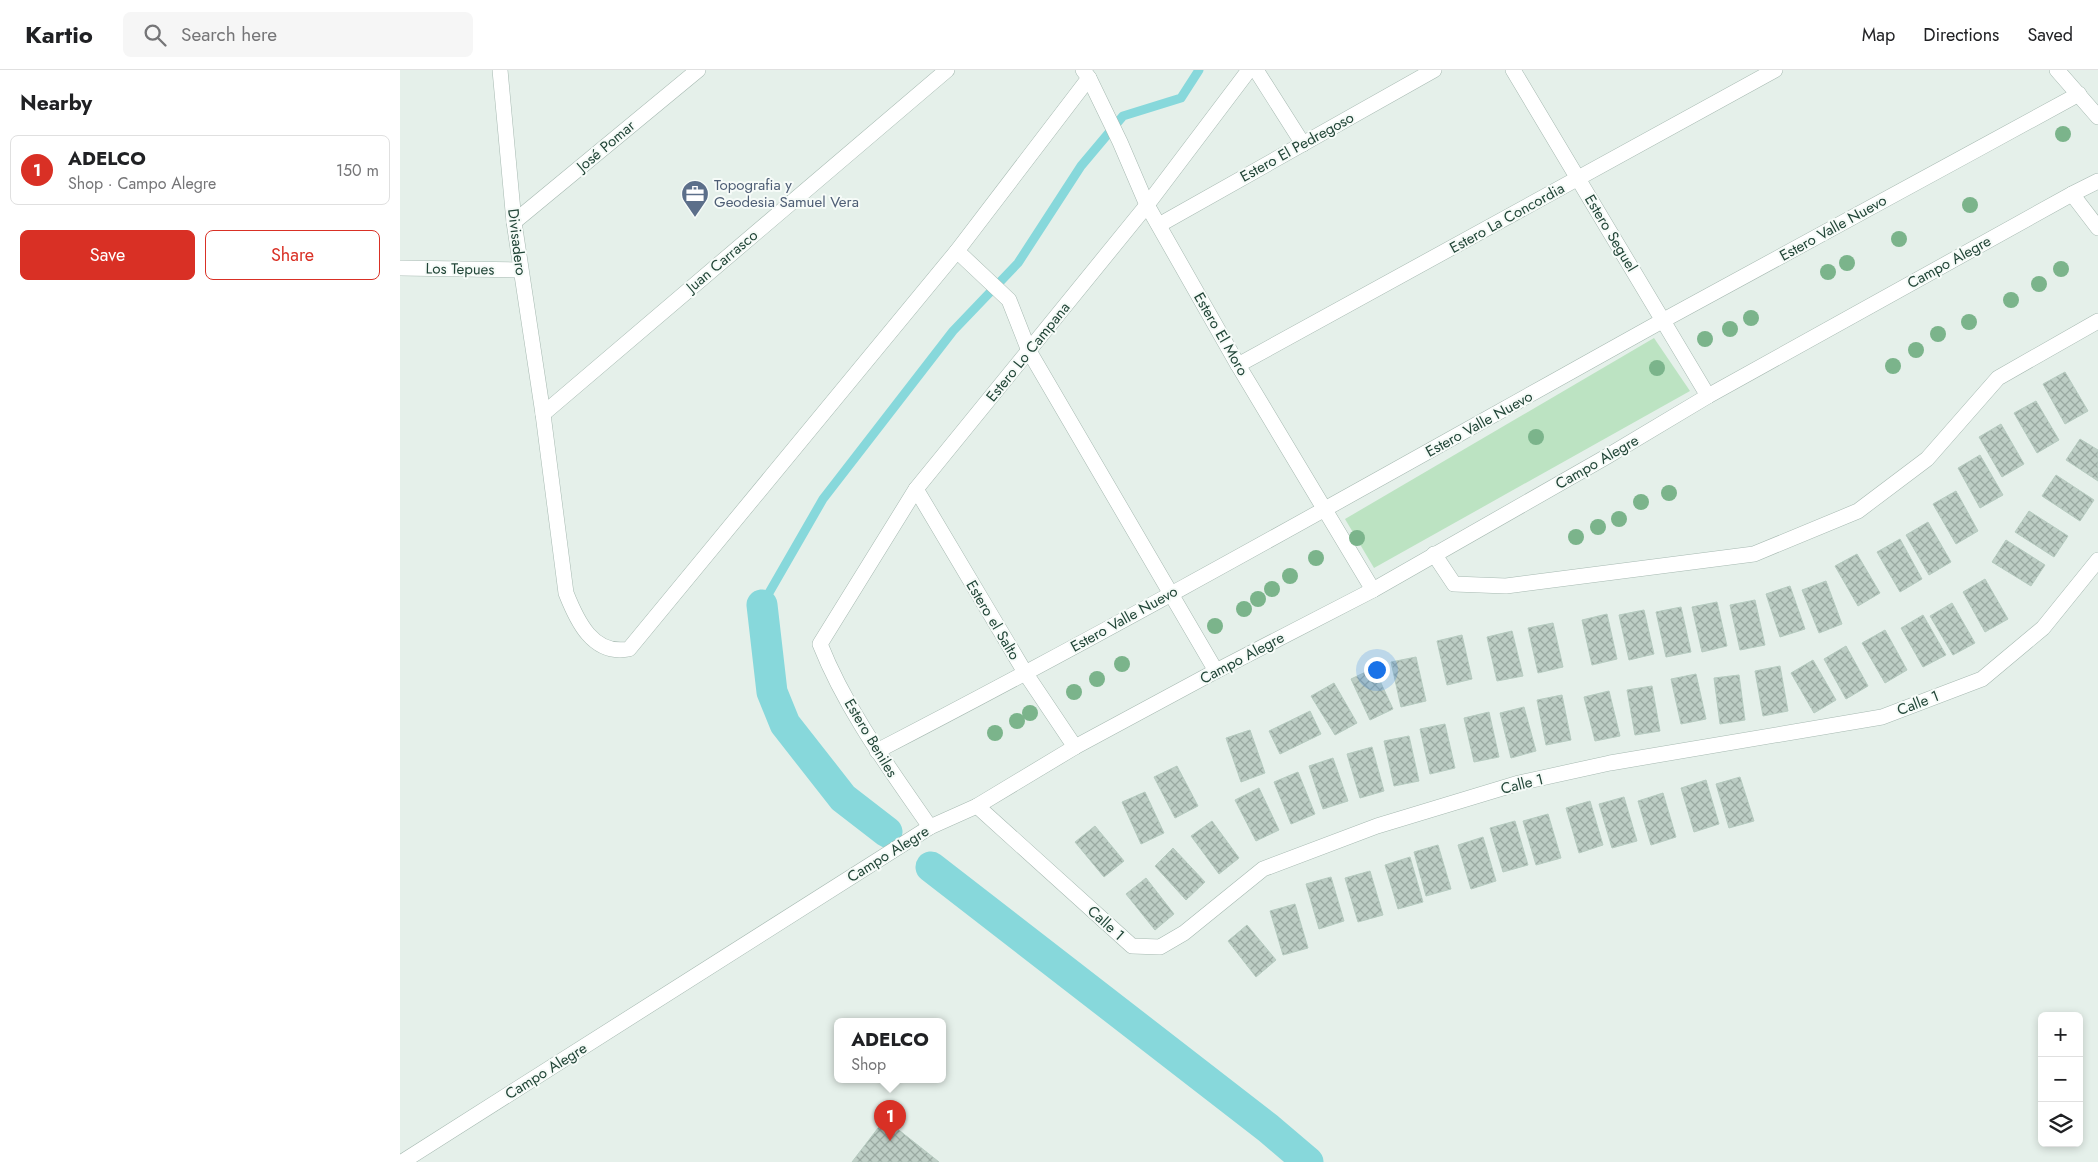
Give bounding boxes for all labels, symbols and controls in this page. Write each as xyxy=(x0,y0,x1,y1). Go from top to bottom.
search box xyxy=(123,12,473,57)
text: Kartio xyxy=(25,17,93,52)
icon: search xyxy=(141,21,169,49)
text: Search here xyxy=(181,21,277,48)
text: Map xyxy=(1862,22,1895,48)
text: Directions xyxy=(1923,22,1999,48)
text: Saved xyxy=(2027,22,2073,48)
text: Nearby xyxy=(20,88,92,118)
street label: Estero El Pedregoso xyxy=(1236,107,1358,187)
street label: José Pomar xyxy=(571,115,641,178)
text: ADELCO xyxy=(68,145,146,172)
text: 1 xyxy=(33,159,41,182)
text: 150 m xyxy=(336,159,379,182)
text: Shop · Campo Alegre xyxy=(68,172,216,195)
place label: Topografia y Geodesia Samuel Vera xyxy=(714,174,859,213)
street label: Estero La Concordia xyxy=(1446,177,1568,259)
office icon: Topografia y Geodesia Samuel Vera xyxy=(680,179,710,218)
street label: Estero Valle Nuevo xyxy=(1775,189,1891,267)
street label: Estero Seguel xyxy=(1579,190,1643,276)
street label: Divisadero xyxy=(502,207,532,277)
street label: Juan Carrasco xyxy=(680,224,763,299)
button: Save xyxy=(20,230,195,280)
button: Share xyxy=(205,230,380,280)
street label: Campo Alegre xyxy=(1903,230,1995,294)
street label: Los Tepues xyxy=(425,257,495,281)
street label: Estero El Moro xyxy=(1188,288,1254,380)
street label: Estero Lo Campana xyxy=(981,297,1075,407)
street label: Estero Valle Nuevo xyxy=(1421,385,1537,463)
street label: Campo Alegre xyxy=(1551,429,1643,495)
street label: Estero el Salto xyxy=(960,576,1026,664)
street label: Estero Valle Nuevo xyxy=(1066,580,1182,658)
street label: Campo Alegre xyxy=(1196,626,1288,689)
your location xyxy=(1364,657,1390,683)
street label: Calle 1 xyxy=(1894,685,1942,721)
street label: Estero Beniles xyxy=(839,694,903,782)
street label: Calle 1 xyxy=(1498,768,1546,800)
street label: Campo Alegre xyxy=(843,820,933,888)
street label: Calle 1 xyxy=(1083,900,1129,946)
map controls xyxy=(2038,1012,2083,1147)
button: + xyxy=(2038,1012,2083,1057)
popup xyxy=(834,1018,946,1083)
text: ADELCO xyxy=(851,1026,929,1053)
street label: Campo Alegre xyxy=(501,1037,591,1105)
text: Shop xyxy=(851,1053,886,1076)
button: − xyxy=(2038,1057,2083,1102)
pin: 1 xyxy=(874,1100,906,1141)
button: layers xyxy=(2038,1102,2083,1147)

